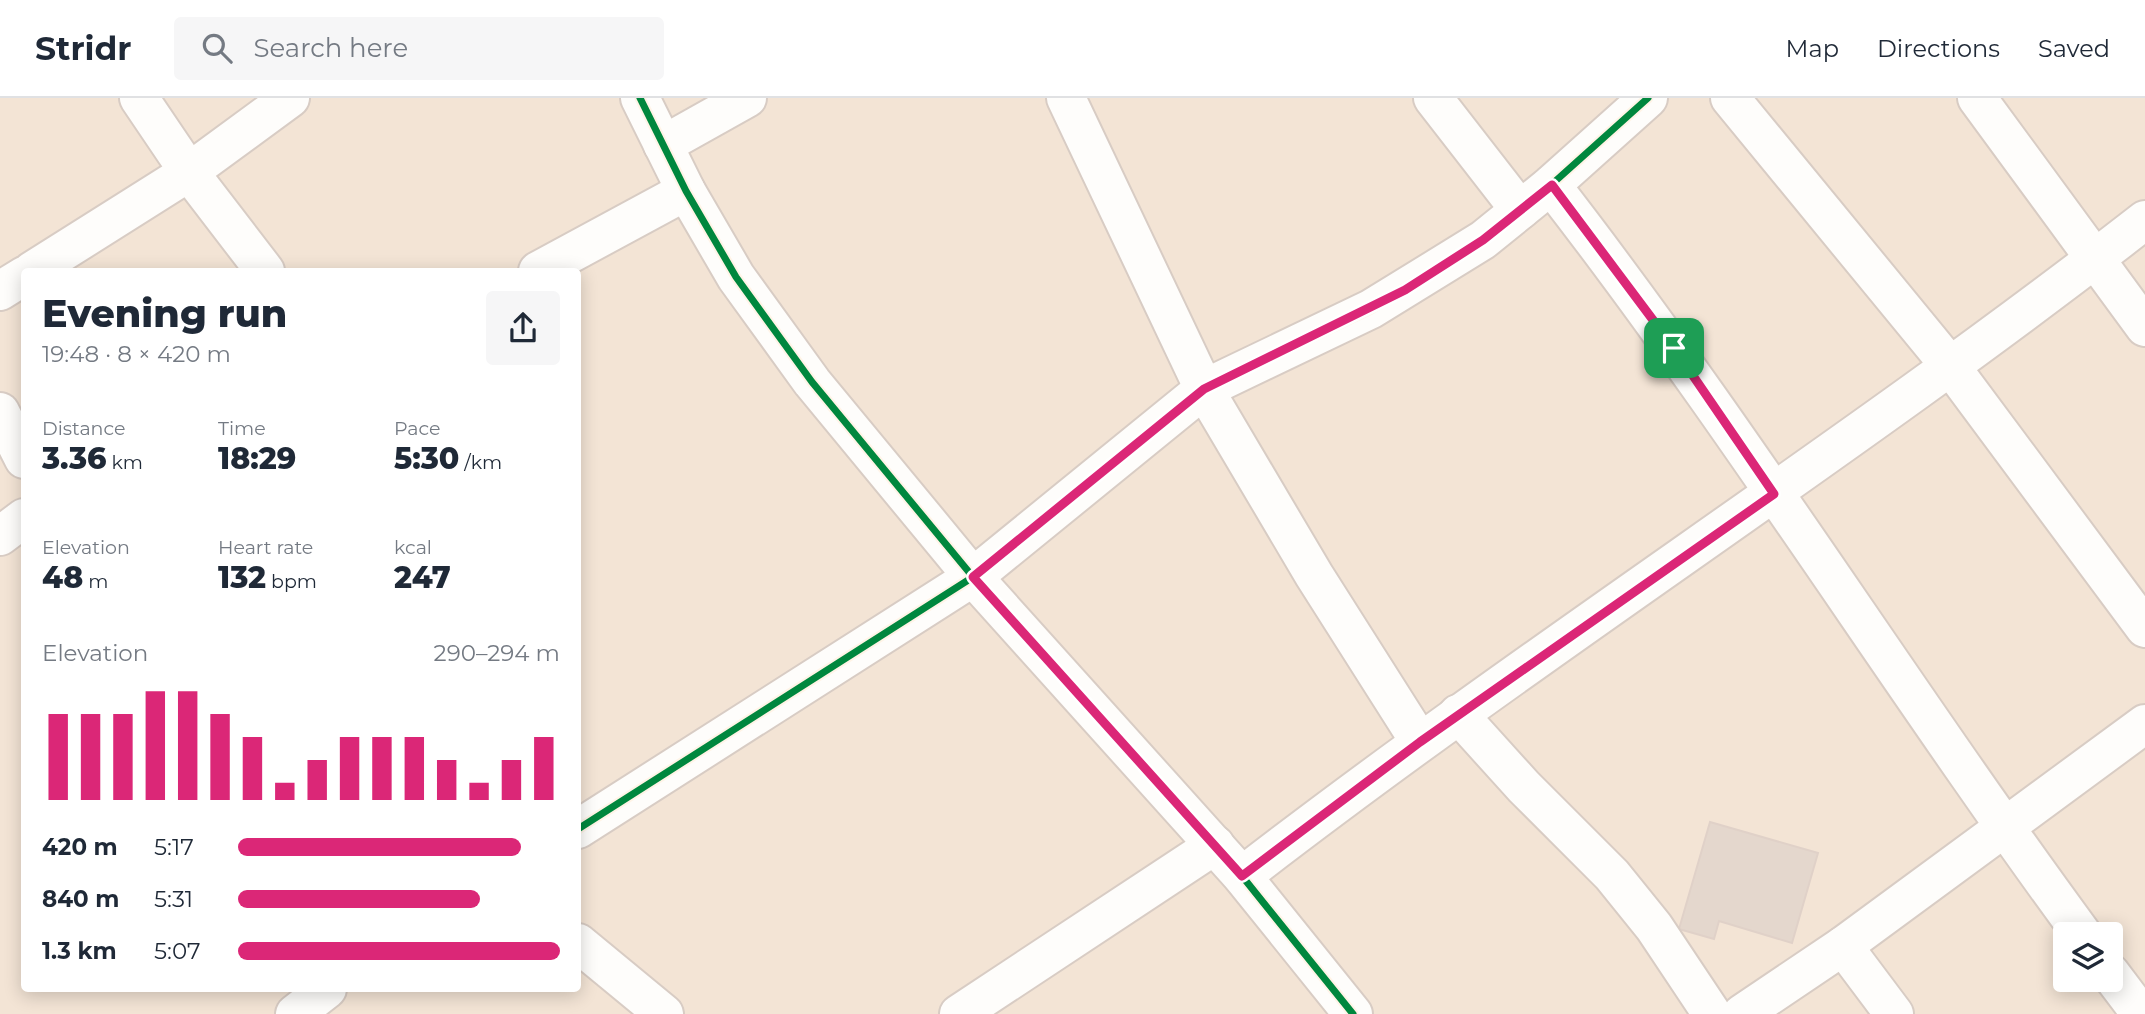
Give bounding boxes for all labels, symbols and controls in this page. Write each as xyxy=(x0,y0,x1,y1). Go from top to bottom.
search box xyxy=(174,17,664,80)
text: Stridr xyxy=(35,28,132,68)
icon: search xyxy=(198,29,236,67)
text: Search here xyxy=(254,32,408,64)
text: Map xyxy=(1786,34,1839,63)
text: Directions xyxy=(1877,34,2000,63)
text: Saved xyxy=(2038,34,2110,63)
text: Evening run xyxy=(42,290,287,337)
button: share xyxy=(486,291,560,365)
pin xyxy=(1644,318,1704,378)
icon: arrive xyxy=(1655,329,1693,367)
text: 19:48 · 8 × 420 m xyxy=(42,340,231,368)
text: Distance xyxy=(42,417,125,440)
text: Time xyxy=(218,417,266,440)
text: Pace xyxy=(394,417,441,440)
text: 3.36 xyxy=(42,440,106,477)
text: 18:29 xyxy=(218,440,296,477)
text: 5:30 xyxy=(394,440,459,477)
text: km xyxy=(106,451,143,474)
text: /km xyxy=(459,451,502,474)
text: Elevation xyxy=(42,536,130,559)
text: Heart rate xyxy=(218,536,313,559)
text: kcal xyxy=(394,536,432,559)
text: 48 xyxy=(42,559,83,596)
text: 132 xyxy=(218,559,266,596)
text: 247 xyxy=(394,559,451,596)
text: m xyxy=(83,570,109,593)
text: bpm xyxy=(266,570,317,593)
text: Elevation xyxy=(42,639,148,667)
text: 290–294 m xyxy=(434,639,560,667)
text: 420 m xyxy=(42,833,118,861)
text: 5:17 xyxy=(154,833,194,861)
text: 840 m xyxy=(42,885,119,913)
text: 5:31 xyxy=(154,885,193,913)
map controls xyxy=(2053,922,2123,992)
button: layers xyxy=(2053,922,2123,992)
text: 1.3 km xyxy=(42,937,117,965)
text: 5:07 xyxy=(154,937,201,965)

